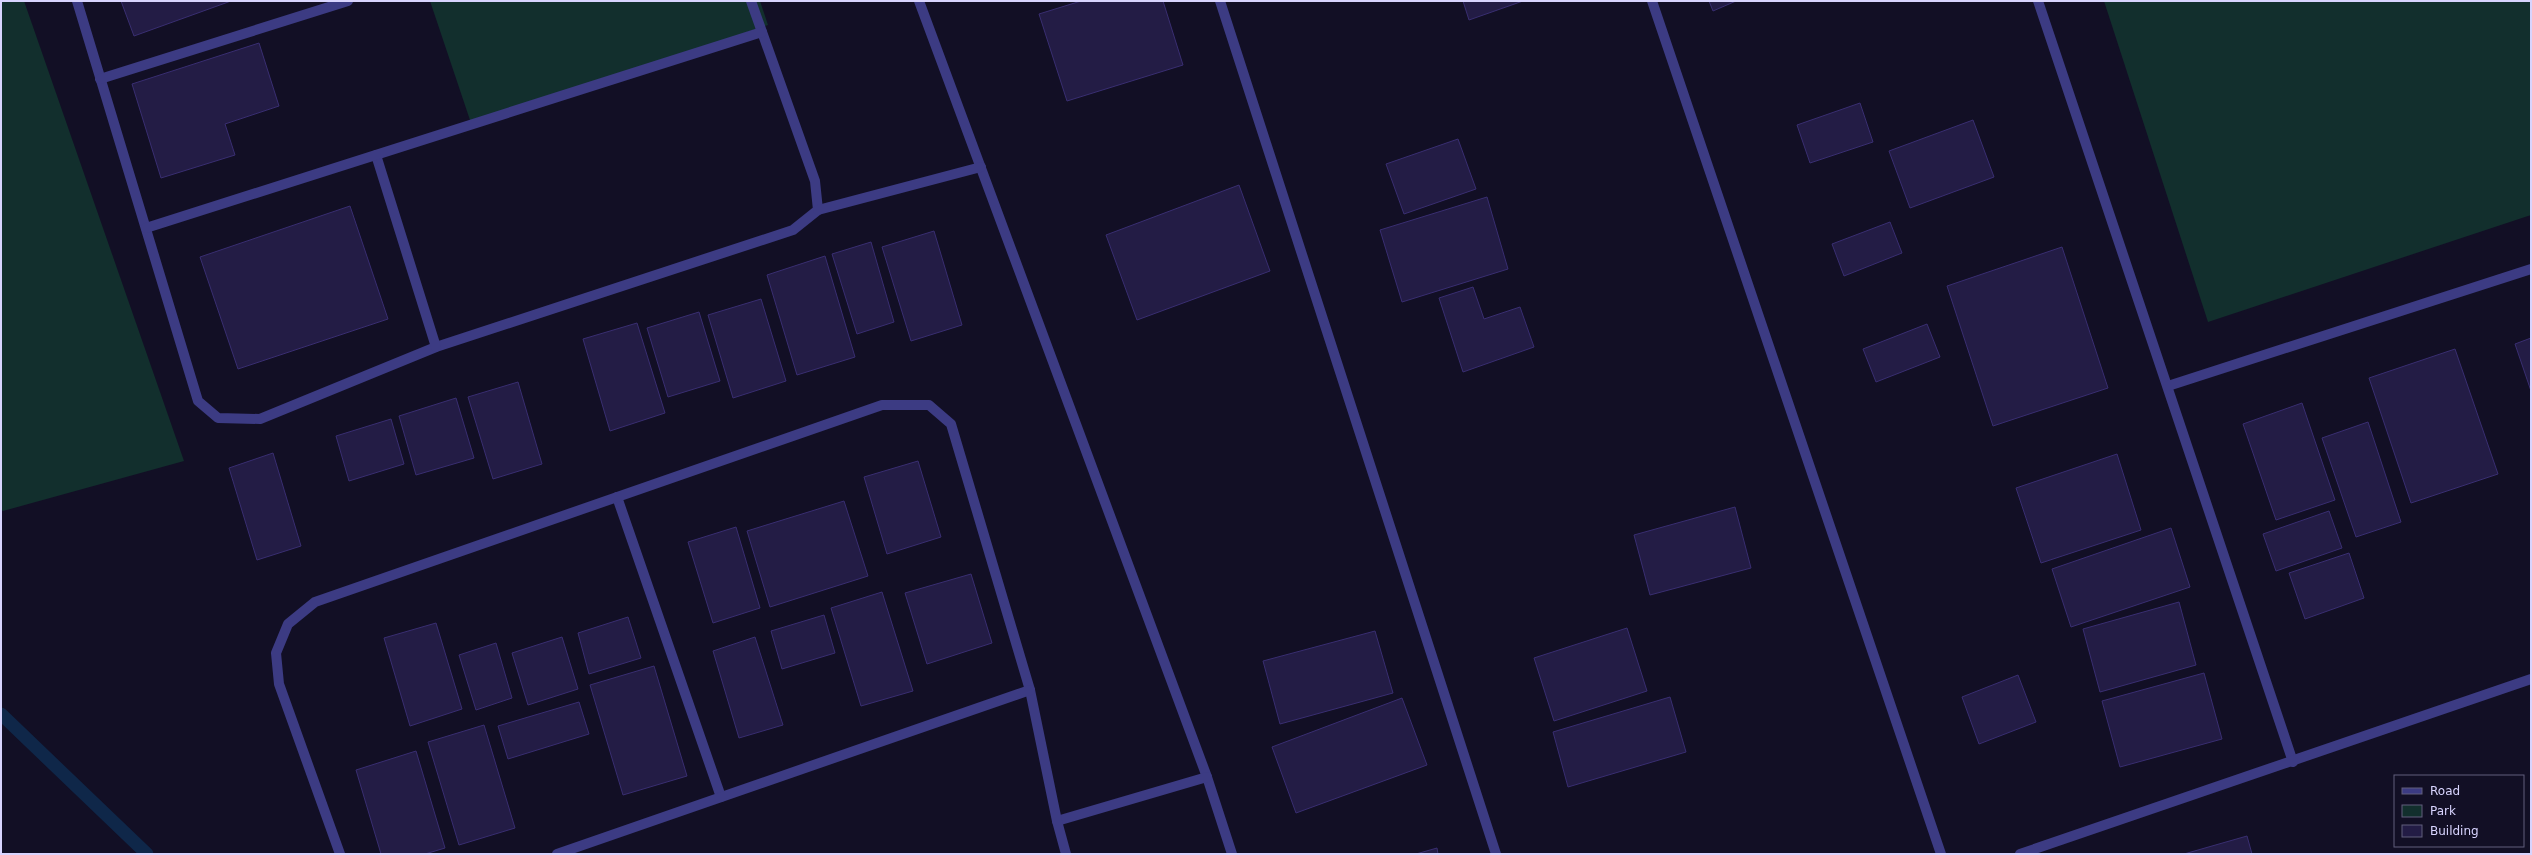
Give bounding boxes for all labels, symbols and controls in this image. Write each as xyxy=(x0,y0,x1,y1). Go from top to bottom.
legend xyxy=(2394,775,2524,847)
text: Road xyxy=(2430,784,2460,798)
text: Park xyxy=(2430,804,2456,818)
text: Building xyxy=(2430,824,2479,838)

